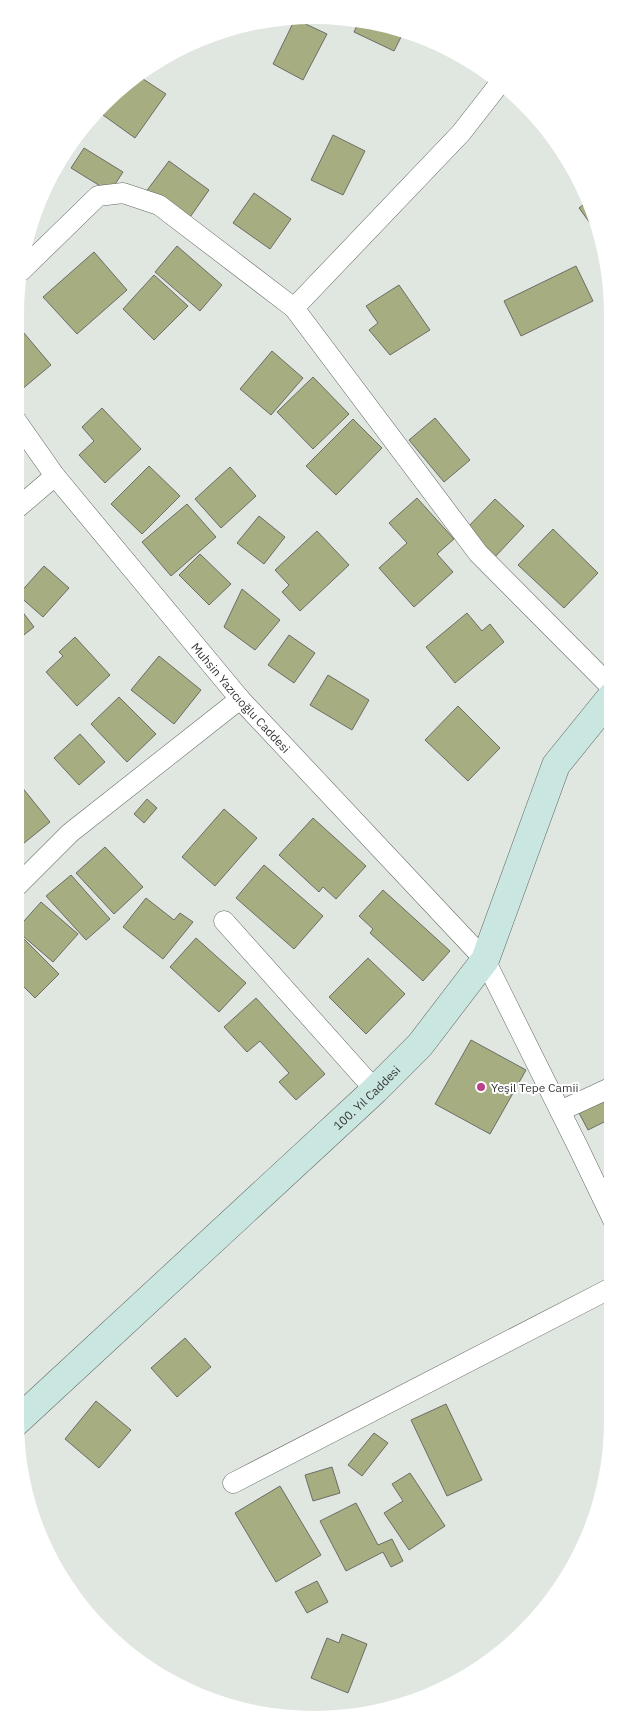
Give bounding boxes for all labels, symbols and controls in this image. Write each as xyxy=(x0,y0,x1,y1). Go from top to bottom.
street label: Muhsin Yazıcıoğlu Caddesi xyxy=(189,639,294,756)
street label: 100. Yıl Caddesi xyxy=(330,1062,403,1133)
place label: Yeşil Tepe Camii xyxy=(491,1080,578,1095)
marker: Yeşil Tepe Camii xyxy=(475,1081,487,1093)

